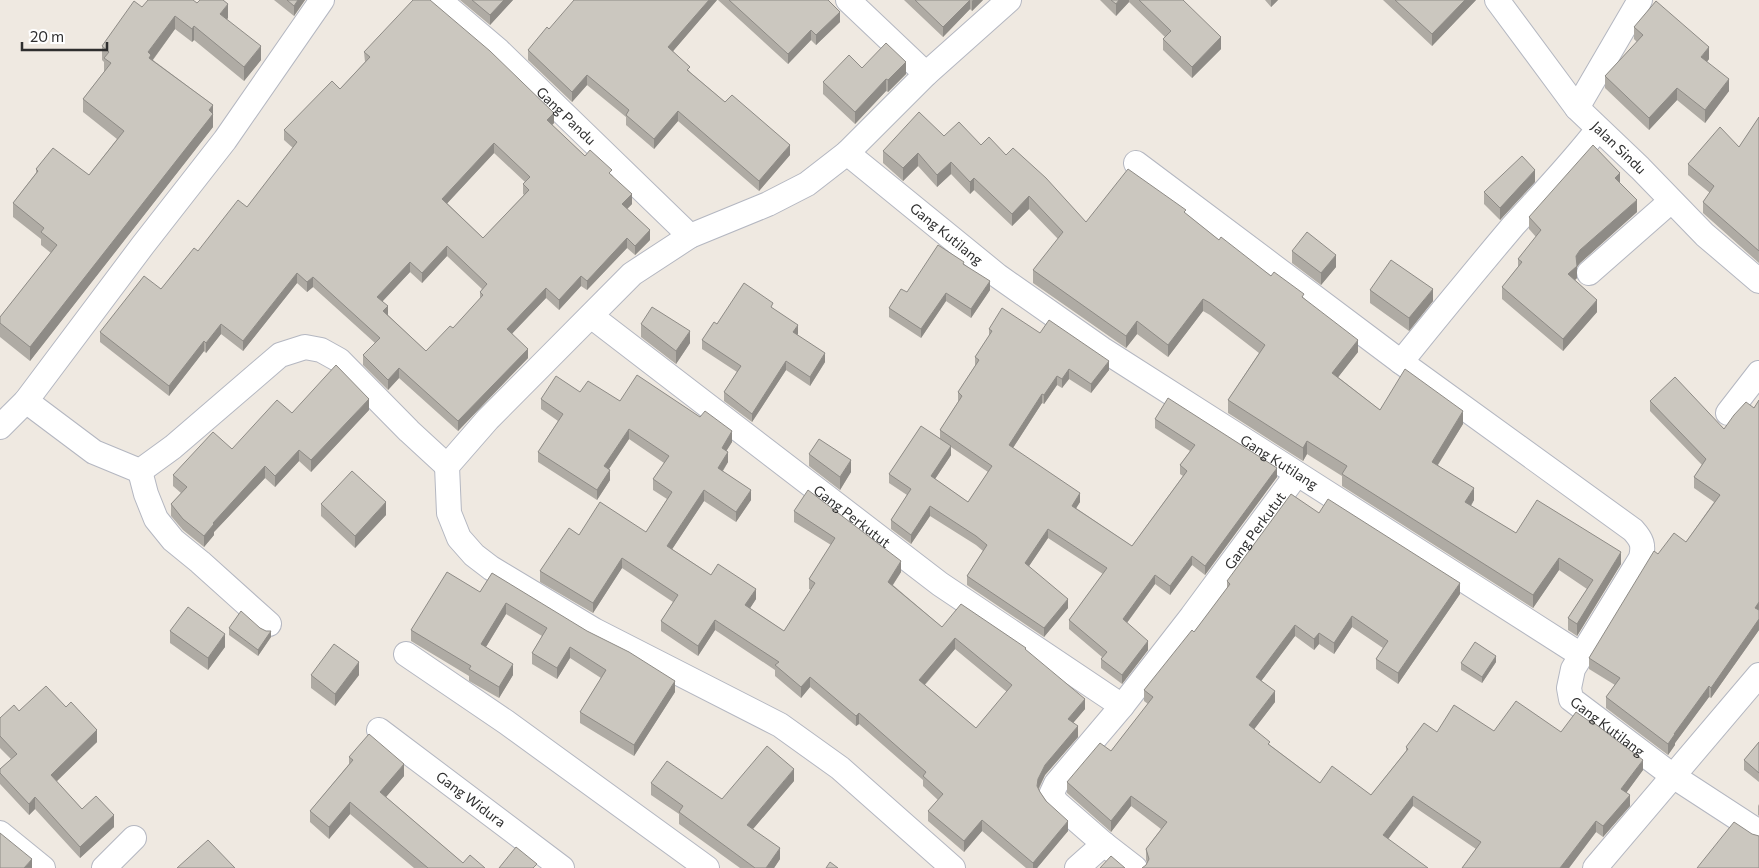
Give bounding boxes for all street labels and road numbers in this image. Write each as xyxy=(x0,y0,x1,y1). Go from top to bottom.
street label: Gang Pandu xyxy=(533,83,600,148)
street label: Jalan Sindu xyxy=(1588,117,1650,177)
street label: Gang Kutilang xyxy=(907,199,987,268)
street label: Gang Kutilang xyxy=(1237,431,1322,493)
street label: Gang Perkutut xyxy=(811,481,894,551)
street label: Gang Perkutut xyxy=(1220,488,1289,572)
street label: Gang Kutilang xyxy=(1567,693,1649,760)
street label: Gang Widura xyxy=(433,767,509,830)

